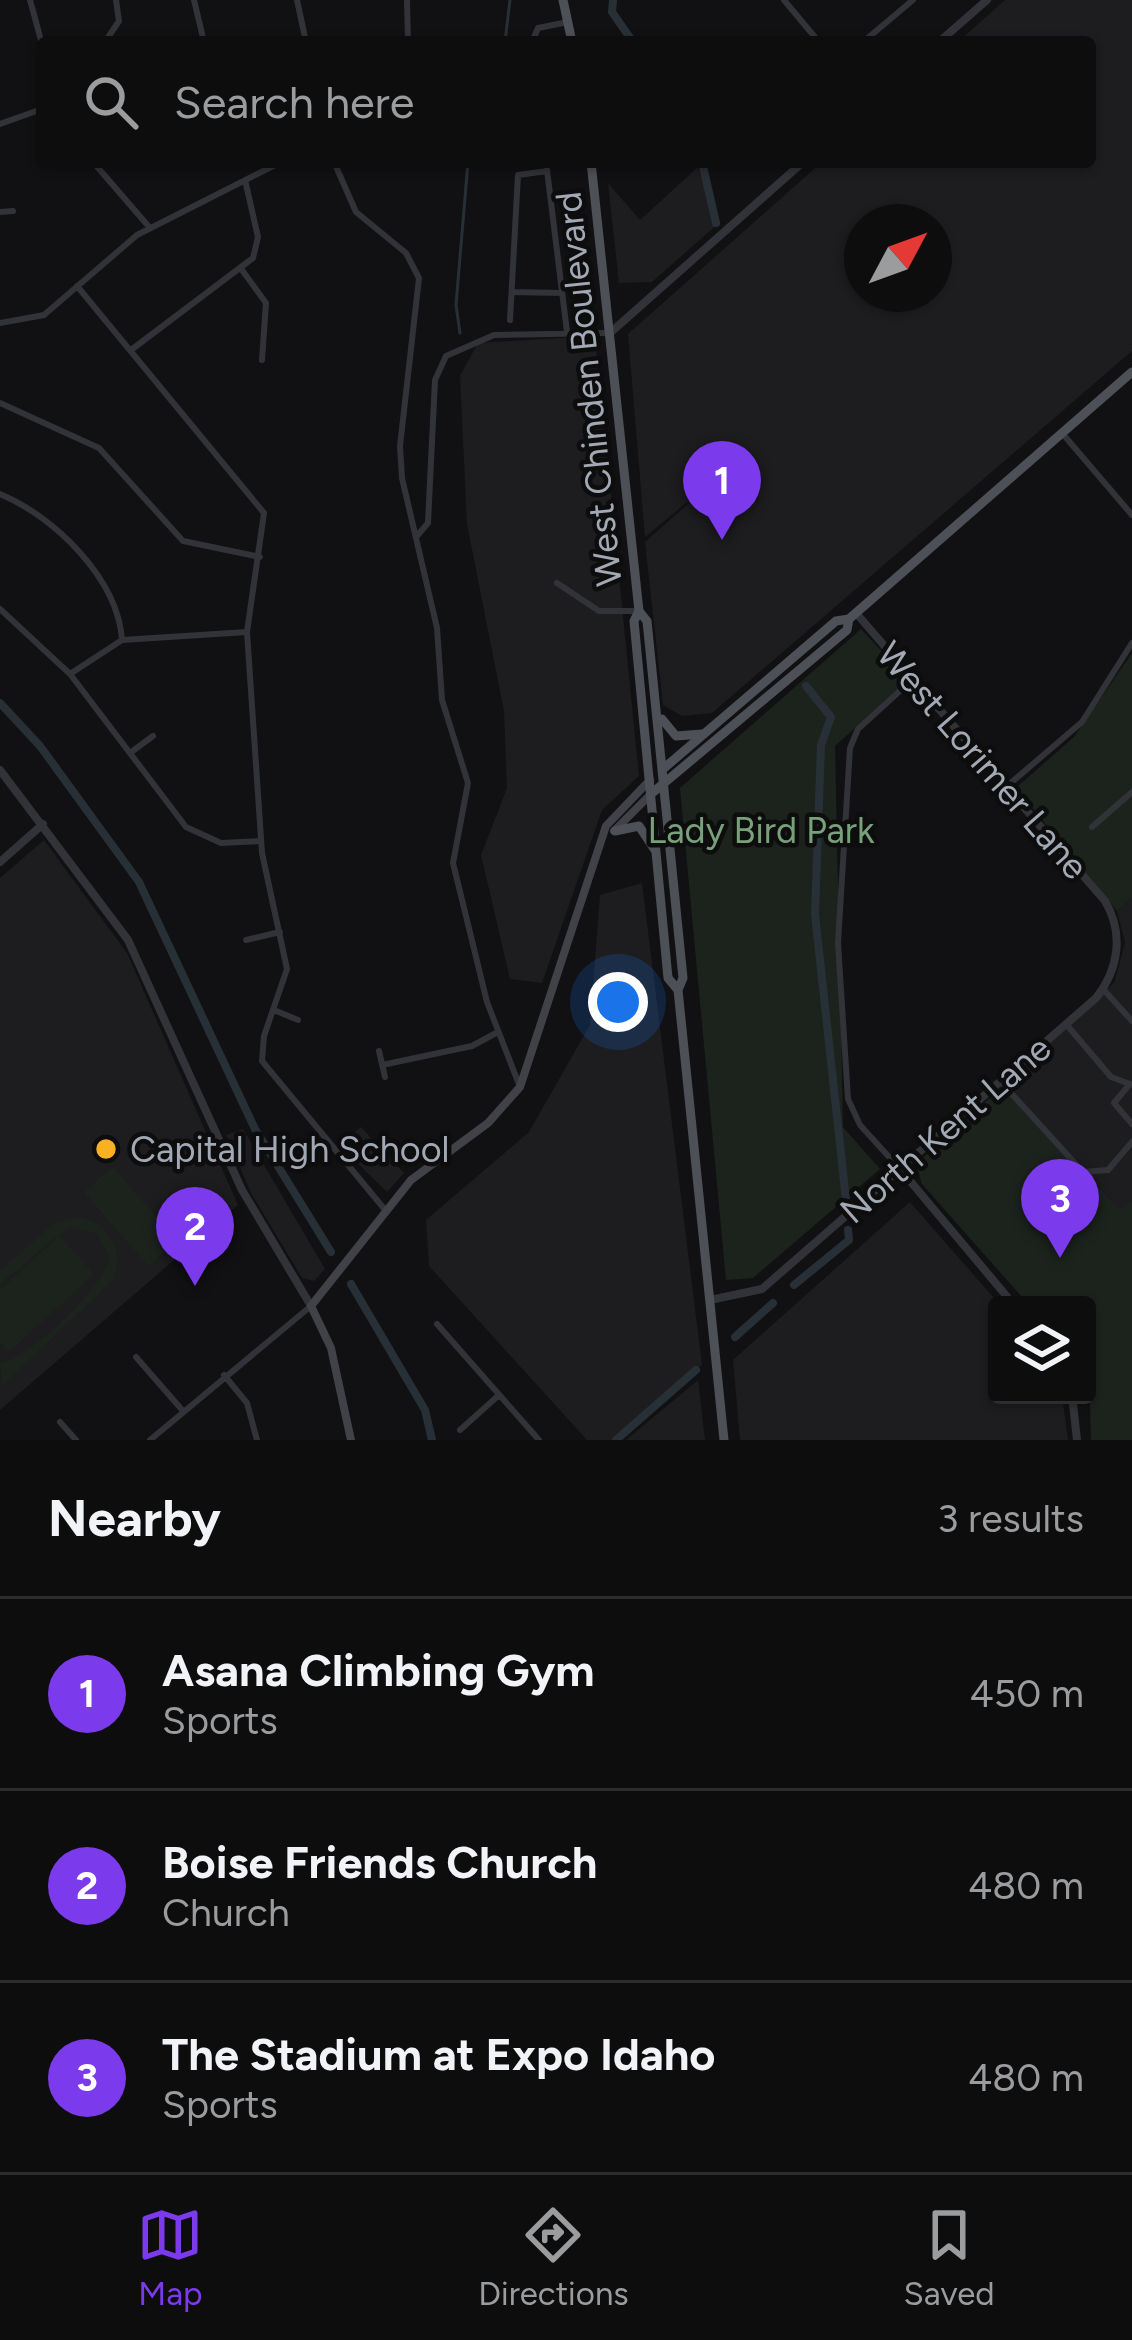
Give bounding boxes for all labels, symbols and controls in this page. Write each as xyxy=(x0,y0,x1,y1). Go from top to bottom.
search box xyxy=(36,36,1096,168)
icon: search xyxy=(78,69,144,135)
text: Search here xyxy=(174,75,414,129)
street label: West Chinden Boulevard xyxy=(546,190,631,588)
north arrow xyxy=(844,204,952,312)
pin: 1 xyxy=(683,441,761,540)
street label: West Lorimer Lane xyxy=(868,633,1097,888)
park label: Lady Bird Park xyxy=(648,809,875,852)
your location xyxy=(588,972,648,1032)
street label: North Kent Lane xyxy=(832,1026,1059,1232)
place label: Capital High School xyxy=(130,1128,449,1171)
marker: Capital High School xyxy=(93,1136,119,1162)
pin: 3 xyxy=(1021,1159,1099,1258)
pin: 2 xyxy=(156,1187,234,1286)
map controls xyxy=(988,1296,1096,1404)
button: layers xyxy=(988,1296,1096,1404)
text: Nearby xyxy=(48,1488,221,1549)
text: 3 results xyxy=(937,1495,1084,1542)
text: Asana Climbing Gym xyxy=(162,1643,595,1697)
text: 1 xyxy=(79,1670,95,1717)
text: 450 m xyxy=(970,1670,1084,1717)
text: Sports xyxy=(162,1697,278,1744)
text: Boise Friends Church xyxy=(162,1835,597,1889)
text: 2 xyxy=(76,1862,98,1909)
text: 480 m xyxy=(968,1862,1084,1909)
text: Church xyxy=(162,1889,290,1936)
text: The Stadium at Expo Idaho xyxy=(162,2027,716,2081)
text: 3 xyxy=(76,2054,98,2101)
text: 480 m xyxy=(968,2054,1084,2101)
text: Sports xyxy=(162,2081,278,2128)
tab: Map xyxy=(137,2202,203,2313)
tab: Directions xyxy=(478,2202,629,2313)
tab: Saved xyxy=(904,2202,995,2313)

